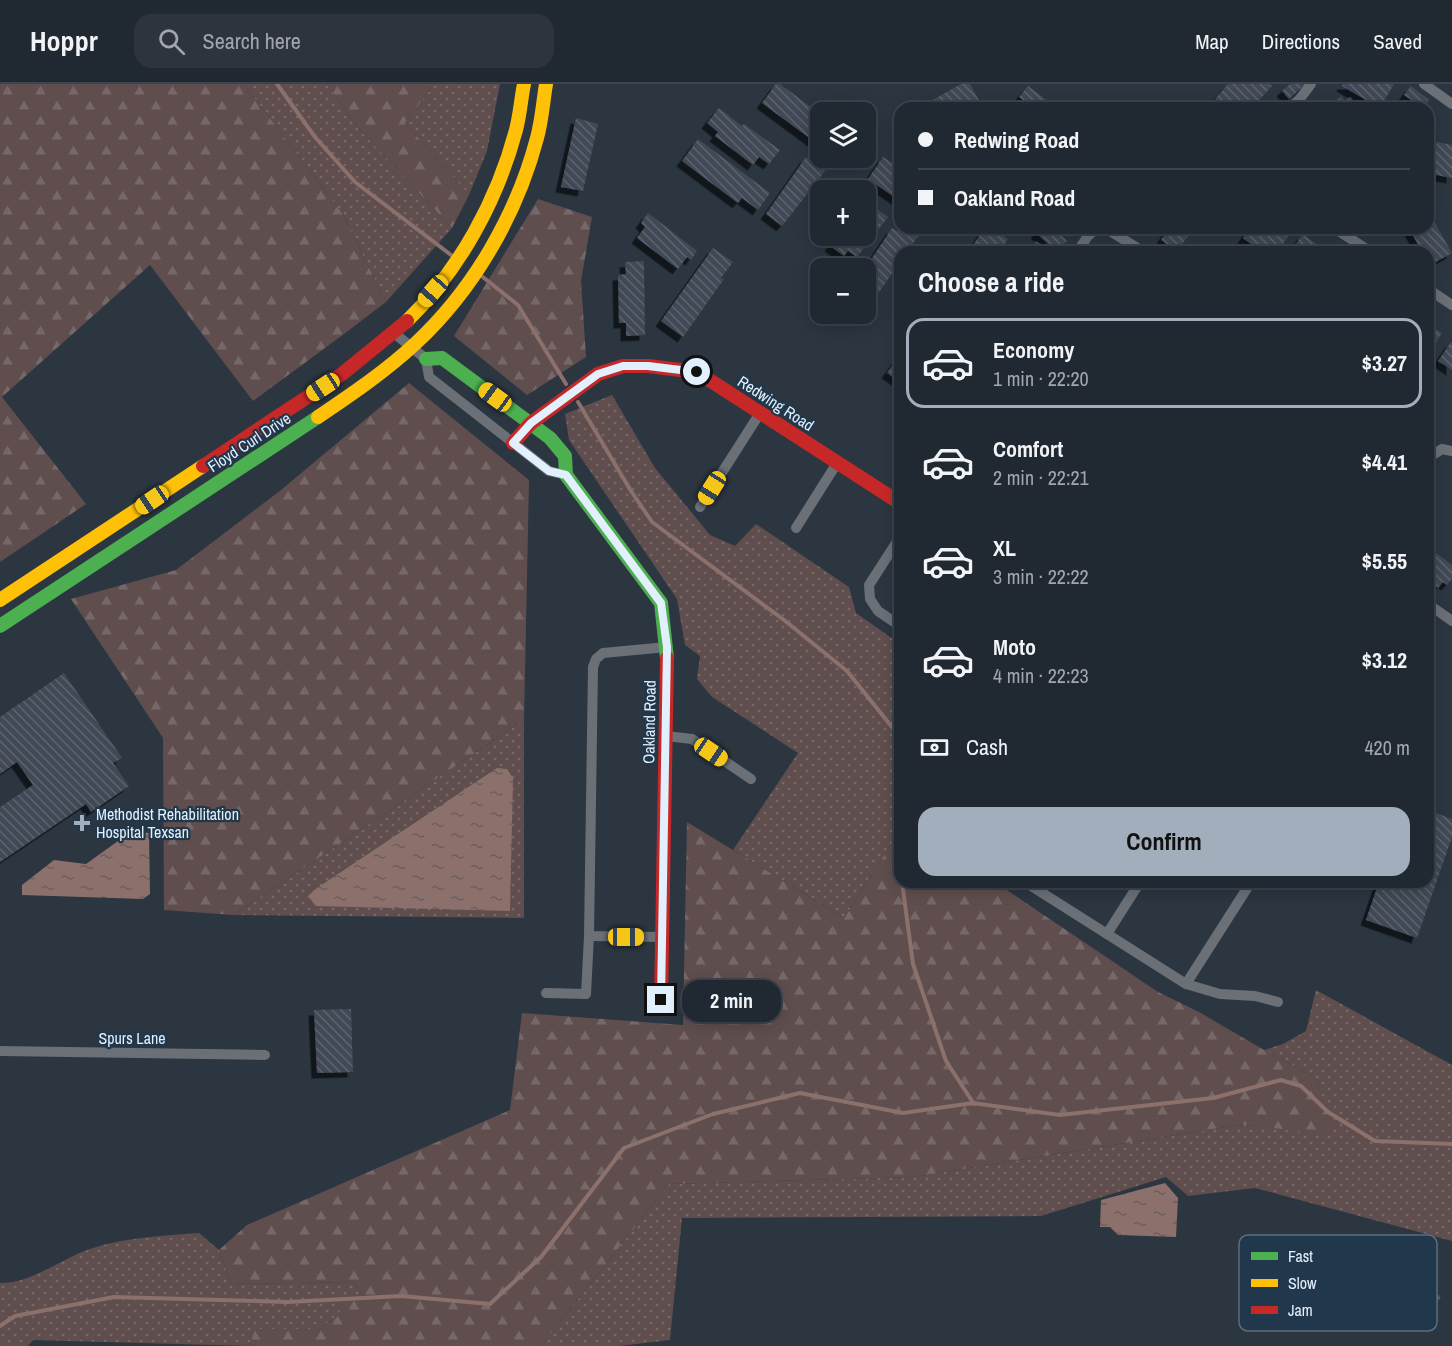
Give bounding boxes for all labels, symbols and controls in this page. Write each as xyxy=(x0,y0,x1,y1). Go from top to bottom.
search box xyxy=(134,14,554,68)
text: Hoppr xyxy=(30,22,98,60)
icon: search xyxy=(155,25,188,58)
text: Search here xyxy=(203,26,301,56)
text: Map xyxy=(1195,27,1229,56)
text: Directions xyxy=(1262,27,1340,56)
text: Saved xyxy=(1373,27,1422,56)
map controls xyxy=(810,102,876,324)
button: layers xyxy=(810,102,876,168)
text: Redwing Road xyxy=(954,125,1079,155)
button: + xyxy=(810,180,876,246)
text: Oakland Road xyxy=(954,183,1075,213)
button: − xyxy=(810,258,876,324)
text: Choose a ride xyxy=(918,264,1064,300)
car xyxy=(414,272,452,310)
text: Economy xyxy=(993,335,1074,365)
icon: car xyxy=(921,336,975,390)
text: $3.27 xyxy=(1362,348,1407,378)
route start xyxy=(683,358,710,385)
text: 1 min · 22:20 xyxy=(993,365,1089,392)
car xyxy=(303,370,343,404)
street label: Redwing Road xyxy=(734,370,818,436)
car xyxy=(475,379,515,415)
street label: Floyd Curl Drive xyxy=(203,407,295,477)
text: Comfort xyxy=(993,434,1063,464)
icon: car xyxy=(921,435,975,489)
text: $4.41 xyxy=(1362,447,1407,477)
text: 2 min · 22:21 xyxy=(993,464,1089,491)
car xyxy=(695,468,729,508)
car xyxy=(132,482,172,518)
text: XL xyxy=(993,533,1016,563)
icon: car xyxy=(921,534,975,588)
text: $5.55 xyxy=(1362,546,1407,576)
text: 3 min · 22:22 xyxy=(993,563,1089,590)
text: Moto xyxy=(993,632,1036,662)
icon: car xyxy=(921,633,975,687)
text: $3.12 xyxy=(1362,645,1407,675)
text: 4 min · 22:23 xyxy=(993,662,1089,689)
street label: Oakland Road xyxy=(637,680,661,764)
icon: cash xyxy=(918,731,951,764)
text: Cash xyxy=(966,732,1008,762)
car xyxy=(691,734,731,770)
text: 420 m xyxy=(1364,734,1410,761)
place label: Methodist Rehabilitation Hospital Texsan xyxy=(96,803,239,843)
button: Confirm xyxy=(918,807,1410,876)
marker: Methodist Rehabilitation Hospital Texsan xyxy=(73,814,91,832)
car xyxy=(608,928,644,946)
callout: 2 min xyxy=(682,979,781,1021)
route end xyxy=(647,986,674,1013)
text: 2 min xyxy=(710,987,753,1014)
street label: Spurs Lane xyxy=(98,1027,166,1049)
legend xyxy=(1239,1235,1437,1331)
text: Fast xyxy=(1288,1245,1313,1267)
text: Slow xyxy=(1288,1272,1317,1294)
text: Jam xyxy=(1288,1299,1313,1321)

